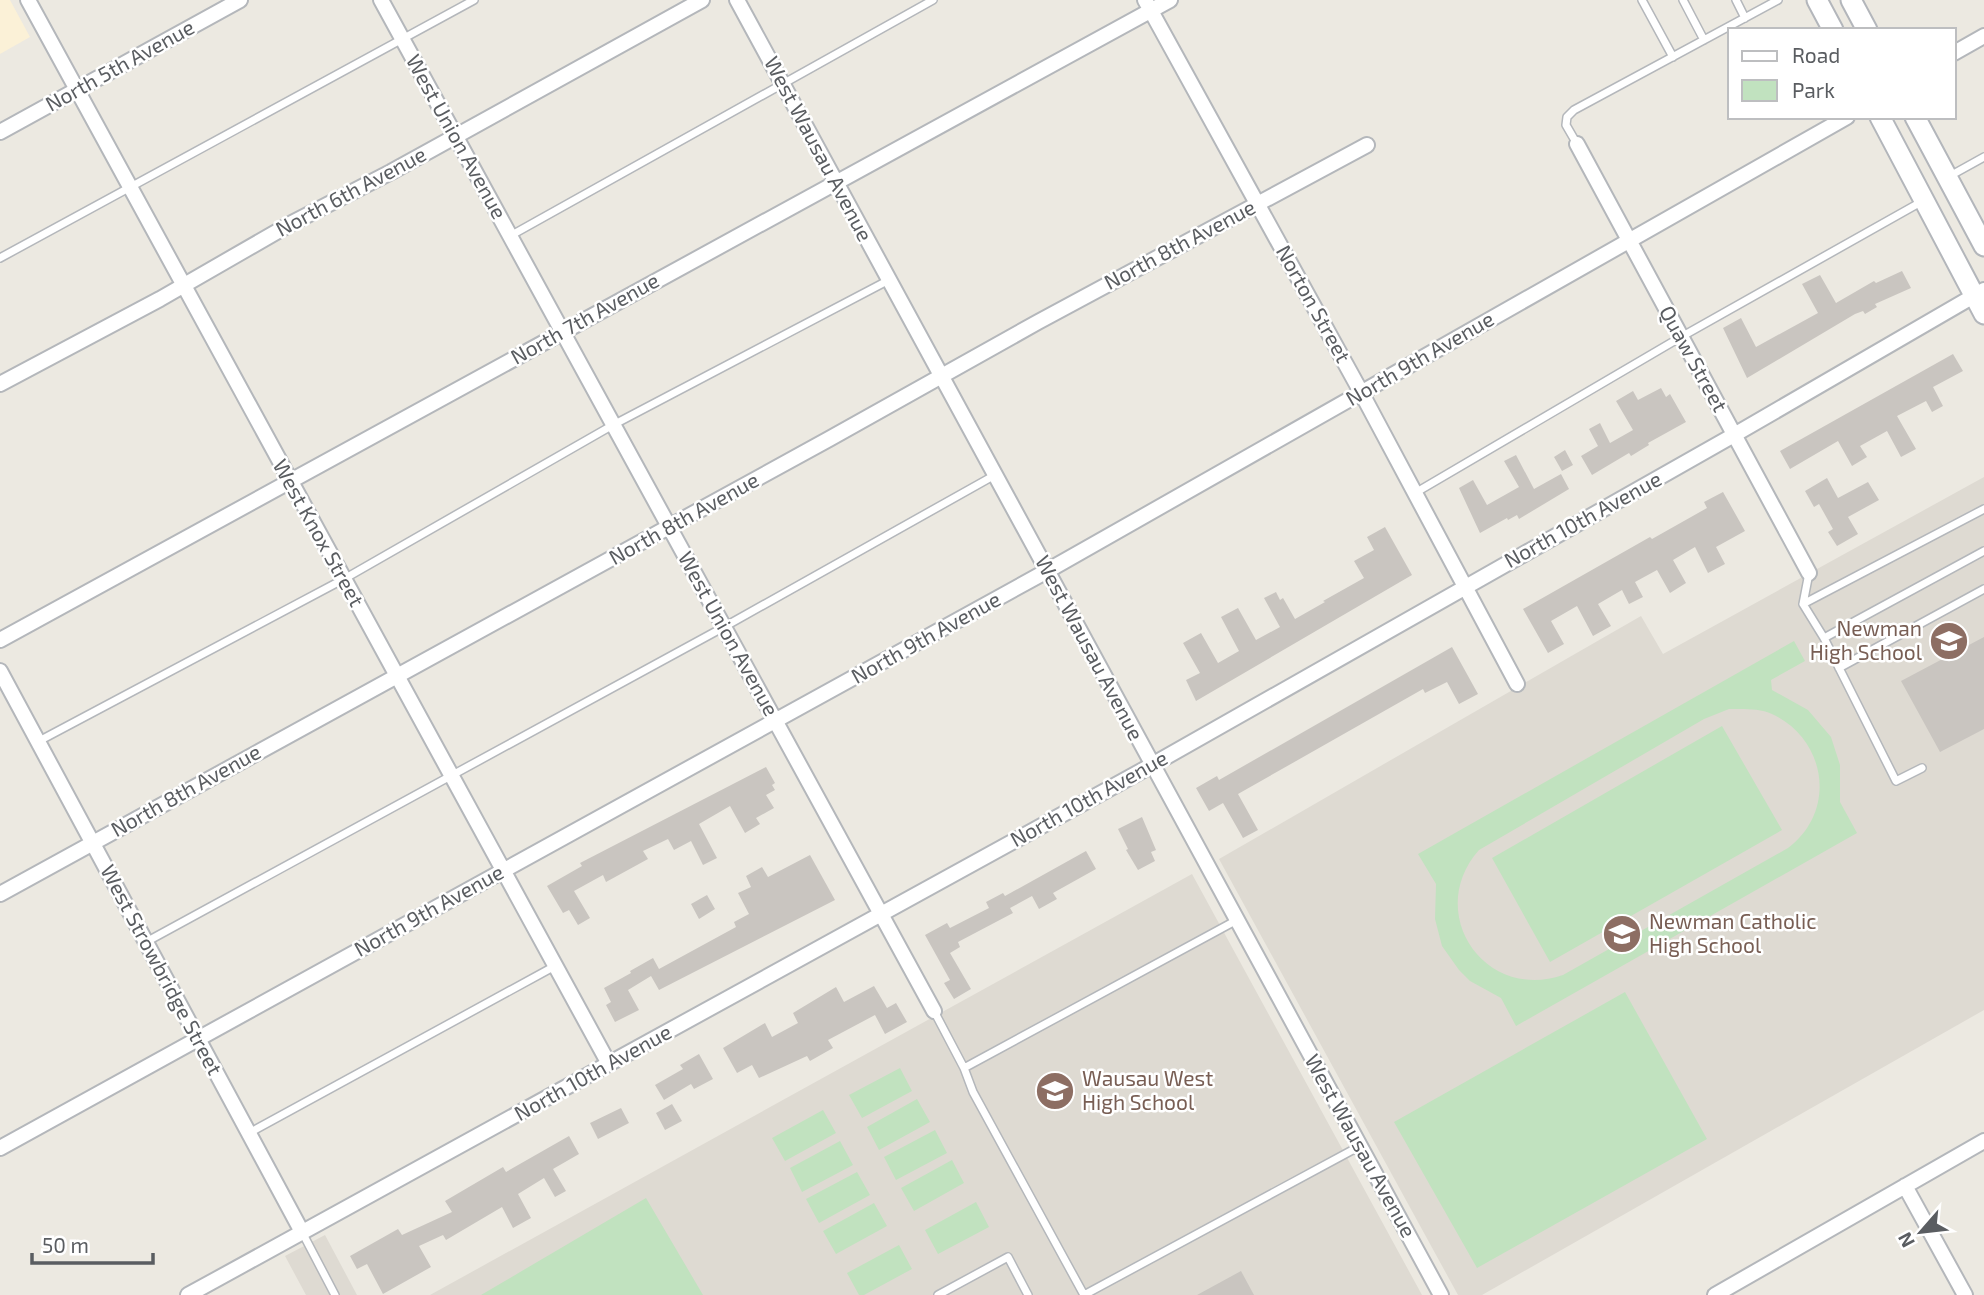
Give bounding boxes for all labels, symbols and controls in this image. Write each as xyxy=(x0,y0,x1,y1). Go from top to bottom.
street label: North 5th Avenue xyxy=(41,14,198,116)
legend xyxy=(1728,28,1956,119)
text: Road xyxy=(1792,42,1840,67)
street label: West Union Avenue xyxy=(402,50,513,223)
street label: West Wausau Avenue xyxy=(760,52,879,245)
text: Park xyxy=(1792,77,1835,102)
street label: North 6th Avenue xyxy=(271,140,430,241)
street label: North 8th Avenue xyxy=(1099,193,1259,294)
street label: Norton Street xyxy=(1272,240,1357,366)
street label: North 7th Avenue xyxy=(506,267,663,369)
street label: Quaw Street xyxy=(1654,301,1734,416)
street label: North 9th Avenue xyxy=(1341,305,1498,410)
street label: West Knox Street xyxy=(268,454,370,610)
street label: North 10th Avenue xyxy=(1499,465,1665,572)
street label: North 8th Avenue xyxy=(604,466,763,569)
street label: West Union Avenue xyxy=(674,547,785,720)
street label: West Wausau Avenue xyxy=(1031,551,1150,744)
street label: North 9th Avenue xyxy=(846,585,1004,688)
place label: Newman High School xyxy=(1810,615,1923,664)
school or university icon: Newman High School xyxy=(1928,620,1970,662)
street label: North 8th Avenue xyxy=(106,738,265,841)
street label: North 10th Avenue xyxy=(1005,744,1171,851)
street label: North 9th Avenue xyxy=(349,858,507,961)
street label: West Strowbridge Street xyxy=(96,860,228,1079)
place label: Newman Catholic High School xyxy=(1649,908,1817,957)
school or university icon: Newman Catholic High School xyxy=(1601,913,1643,955)
street label: North 10th Avenue xyxy=(509,1018,675,1125)
street label: West Wausau Avenue xyxy=(1301,1049,1422,1241)
place label: Wausau West High School xyxy=(1082,1065,1213,1114)
school or university icon: Wausau West High School xyxy=(1034,1070,1076,1112)
north arrow xyxy=(1886,1197,1956,1267)
scale bar xyxy=(32,1222,152,1266)
text: N xyxy=(1892,1229,1919,1252)
text: 50 m xyxy=(42,1232,89,1257)

